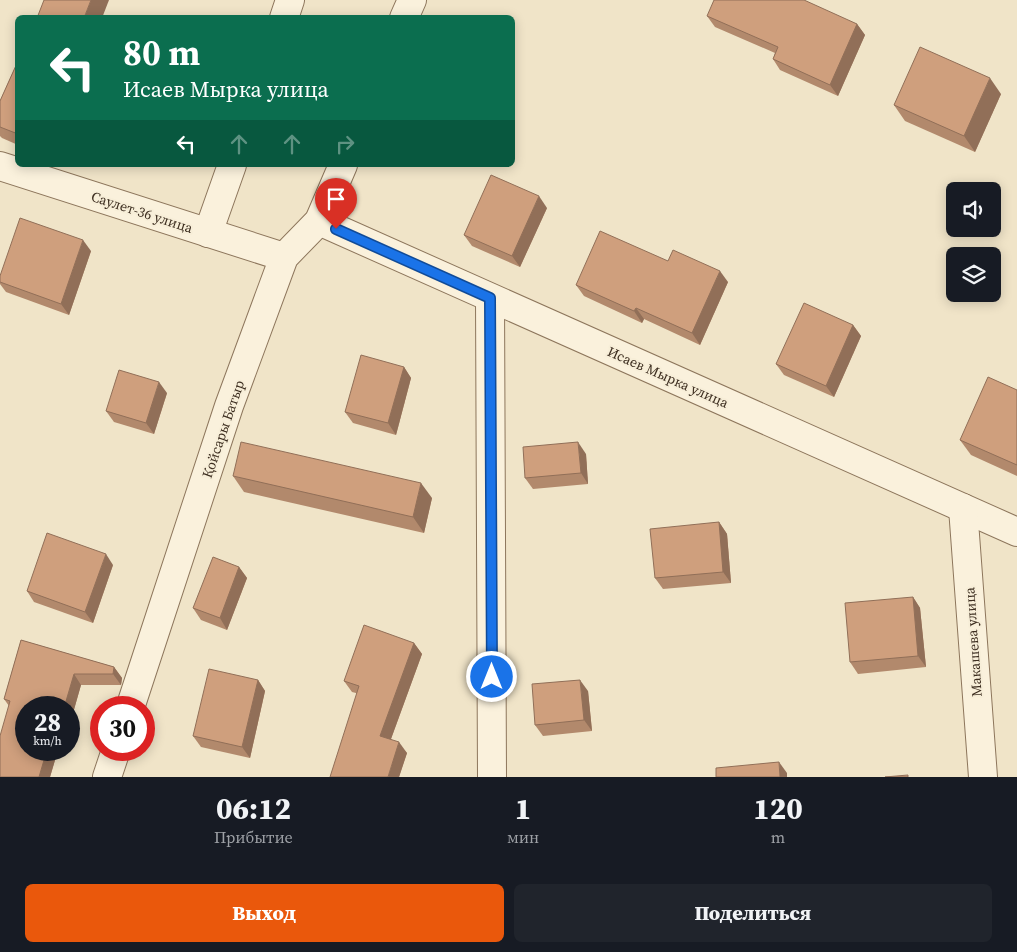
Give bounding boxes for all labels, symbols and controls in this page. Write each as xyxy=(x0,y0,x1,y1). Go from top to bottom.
text: 80 m xyxy=(123,29,200,77)
icon: left xyxy=(40,35,105,100)
text: Исаев Мырка улица xyxy=(123,74,329,104)
icon: left xyxy=(172,130,200,158)
icon: ahead xyxy=(225,130,253,158)
icon: ahead xyxy=(278,130,306,158)
icon: right xyxy=(331,130,359,158)
pin xyxy=(315,178,357,229)
map controls xyxy=(946,182,1001,302)
button: sound xyxy=(946,182,1001,237)
icon: arrive xyxy=(322,185,350,213)
street label: Саулет-36 улица xyxy=(89,186,196,238)
button: layers xyxy=(946,247,1001,302)
street label: Исаев Мырка улица xyxy=(604,341,733,413)
street label: Қойсары Батыр xyxy=(197,377,249,481)
street label: Макашева улица xyxy=(959,586,987,698)
position arrow xyxy=(465,650,517,702)
speed limit sign: 30 xyxy=(90,696,155,761)
text: 28 xyxy=(34,705,61,739)
text: km/h xyxy=(33,733,62,749)
text: 06:12 xyxy=(216,788,291,829)
text: 1 xyxy=(515,788,531,829)
text: 120 xyxy=(753,788,803,829)
text: Прибытие xyxy=(214,826,293,848)
text: мин xyxy=(507,826,539,848)
text: m xyxy=(771,826,785,848)
button: Выход xyxy=(25,884,504,942)
button: Поделиться xyxy=(514,884,992,942)

